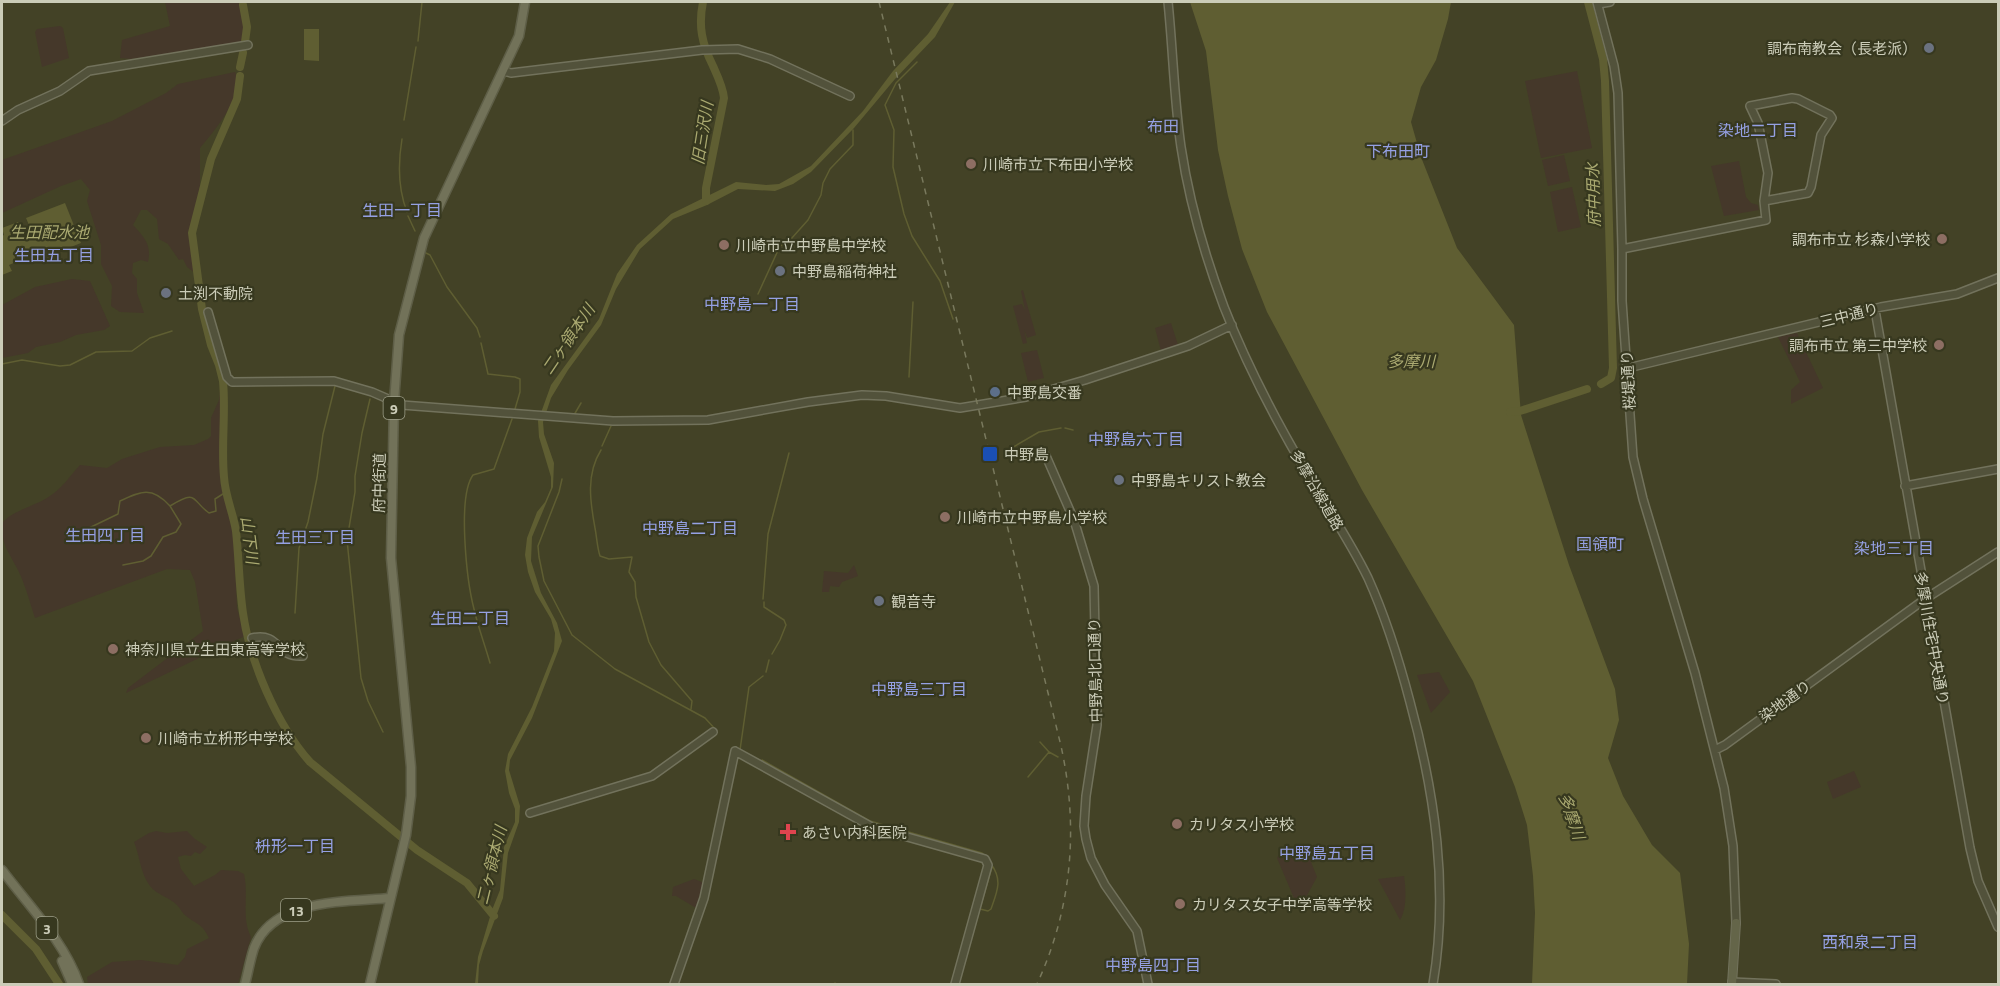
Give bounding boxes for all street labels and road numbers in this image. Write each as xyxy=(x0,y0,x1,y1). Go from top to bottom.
street label: 三中通り xyxy=(1817,297,1881,333)
street label: 桜堤通り xyxy=(1615,349,1641,411)
road number: 9 xyxy=(384,397,404,419)
street label: 多摩沿線道路 xyxy=(1285,445,1349,535)
street label: 府中街道 xyxy=(367,453,391,513)
street label: 多摩川住宅中央通り xyxy=(1909,570,1955,706)
street label: 中野島北口通り xyxy=(1083,617,1107,723)
street label: 染地通り xyxy=(1754,674,1816,728)
road number: 13 xyxy=(281,899,311,921)
road number: 3 xyxy=(36,917,57,939)

